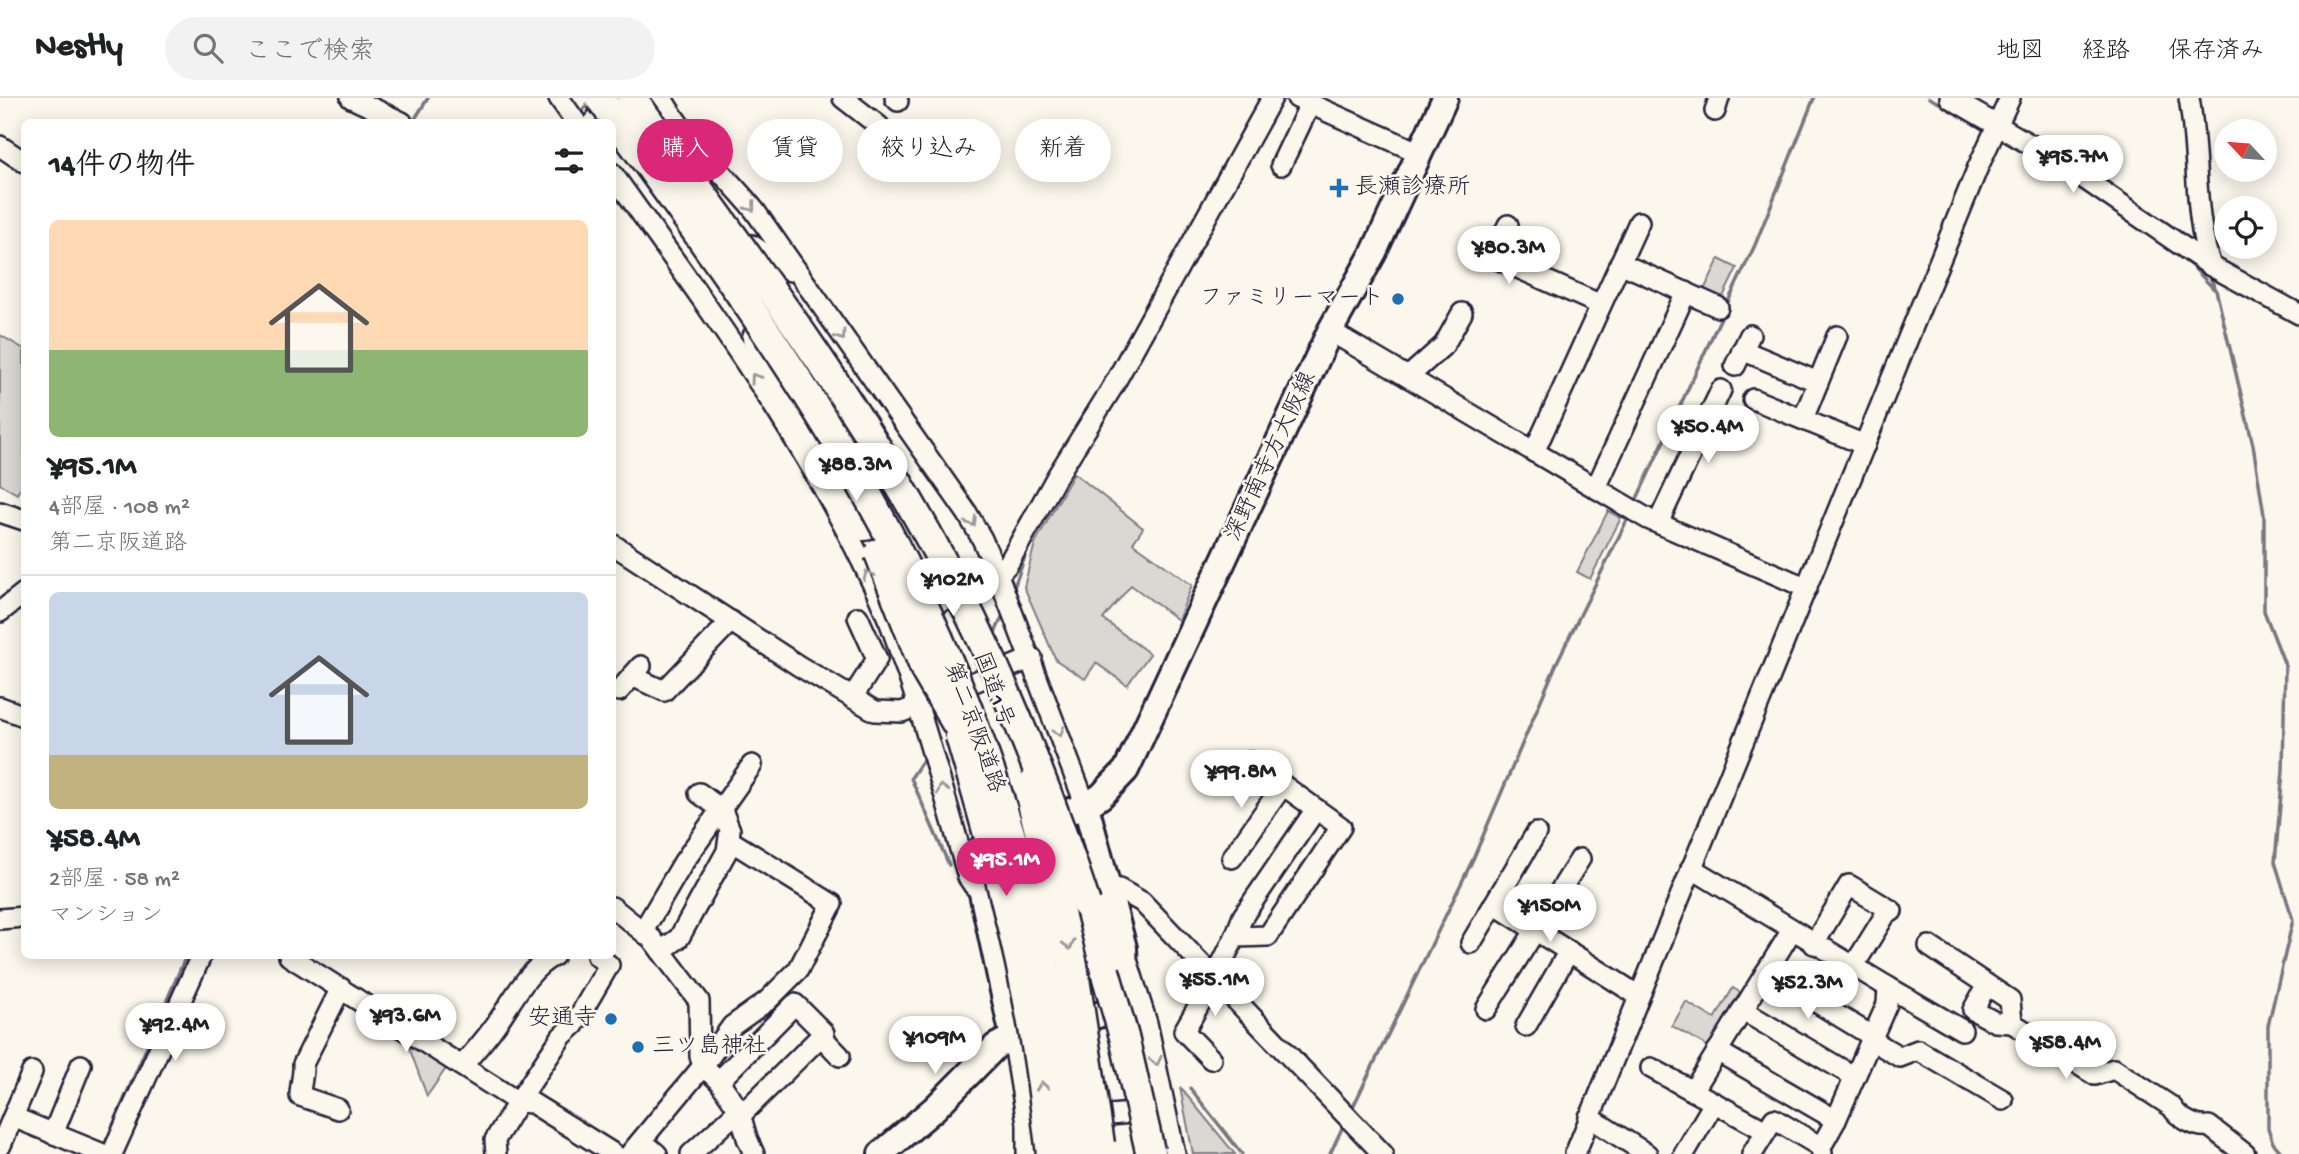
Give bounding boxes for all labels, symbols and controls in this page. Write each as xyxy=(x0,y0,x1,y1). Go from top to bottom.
search box xyxy=(165,17,655,80)
text: Nestly xyxy=(35,29,123,67)
icon: search xyxy=(189,29,227,67)
text: ここで検索 xyxy=(245,38,375,69)
text: 地図 xyxy=(1996,38,2044,67)
text: 経路 xyxy=(2082,38,2130,67)
text: 保存済み xyxy=(2168,38,2264,67)
chip: 購入 xyxy=(637,119,733,182)
chip: 賃貸 xyxy=(747,119,843,182)
chip: 絞り込み xyxy=(857,119,1001,182)
chip: 新着 xyxy=(1015,119,1111,182)
north arrow xyxy=(2214,119,2277,182)
map controls xyxy=(2214,119,2277,259)
pin: ¥95.7M xyxy=(2016,136,2130,195)
icon: filters xyxy=(550,142,588,180)
text: ¥95.7M xyxy=(2038,144,2108,171)
text: 14件の物件 xyxy=(49,150,195,185)
place label: 長瀬診療所 xyxy=(1355,174,1470,202)
marker: 長瀬診療所 xyxy=(1329,178,1349,198)
button: locate xyxy=(2214,196,2277,259)
one-way arrow xyxy=(743,200,756,212)
pin: ¥80.3M xyxy=(1452,226,1566,286)
text: ¥80.3M xyxy=(1473,235,1545,262)
icon: home xyxy=(256,265,382,391)
place label: ファミリーマート xyxy=(1200,286,1384,313)
marker: ファミリーマート xyxy=(1390,291,1406,307)
one-way arrow xyxy=(833,328,845,341)
street label: 深野南寺方大阪線 xyxy=(1220,367,1323,546)
one-way arrow xyxy=(751,373,763,386)
pin: ¥50.4M xyxy=(1651,406,1765,465)
text: ¥50.4M xyxy=(1673,414,1743,441)
pin: ¥88.3M xyxy=(799,444,913,503)
text: ¥95.1M xyxy=(49,451,136,486)
text: ¥88.3M xyxy=(821,452,892,479)
text: 4部屋 · 108 m² xyxy=(49,495,190,522)
one-way arrow xyxy=(964,514,977,527)
text: 第二京阪道路 xyxy=(49,531,187,558)
pin: ¥102M xyxy=(904,559,1002,618)
text: ¥102M xyxy=(923,567,983,594)
one-way arrow xyxy=(862,570,876,582)
icon: home xyxy=(256,637,382,763)
street label: 国道1号 xyxy=(966,648,1019,731)
street label: 第二京阪道路 xyxy=(937,658,1010,797)
one-way arrow xyxy=(1051,725,1065,737)
pin: ¥99.8M xyxy=(1184,750,1298,810)
text: ¥99.8M xyxy=(1206,759,1276,786)
one-way arrow xyxy=(936,784,951,796)
text: ¥58.4M xyxy=(49,823,140,858)
pin: ¥95.1M xyxy=(949,838,1063,898)
text: ¥95.1M xyxy=(973,847,1039,874)
text: 2部屋 · 58 m² xyxy=(49,867,180,894)
pin: ¥150M xyxy=(1501,884,1599,944)
text: ¥150M xyxy=(1519,893,1581,920)
text: マンション xyxy=(49,903,163,930)
one-way arrow xyxy=(1060,939,1075,951)
pin: ¥55.1M xyxy=(1158,958,1272,1018)
pin: ¥52.3M xyxy=(1751,962,1865,1021)
text: ¥55.1M xyxy=(1181,967,1249,994)
text: ¥52.3M xyxy=(1773,970,1843,997)
pin: ¥93.6M xyxy=(349,995,463,1054)
text: ¥93.6M xyxy=(372,1003,440,1030)
pin: ¥92.4M xyxy=(118,1004,232,1063)
place label: 安通寺 xyxy=(528,1005,597,1033)
marker: 安通寺 xyxy=(603,1011,619,1027)
text: ¥92.4M xyxy=(141,1012,209,1039)
pin: ¥109M xyxy=(886,1016,984,1076)
pin: ¥58.4M xyxy=(2009,1021,2123,1081)
text: ¥109M xyxy=(905,1025,965,1052)
text: ¥58.4M xyxy=(2031,1030,2101,1057)
place label: 三ツ島神社 xyxy=(652,1033,767,1061)
marker: 三ツ島神社 xyxy=(630,1039,646,1055)
one-way arrow xyxy=(1147,1055,1162,1067)
one-way arrow xyxy=(1035,1081,1050,1092)

